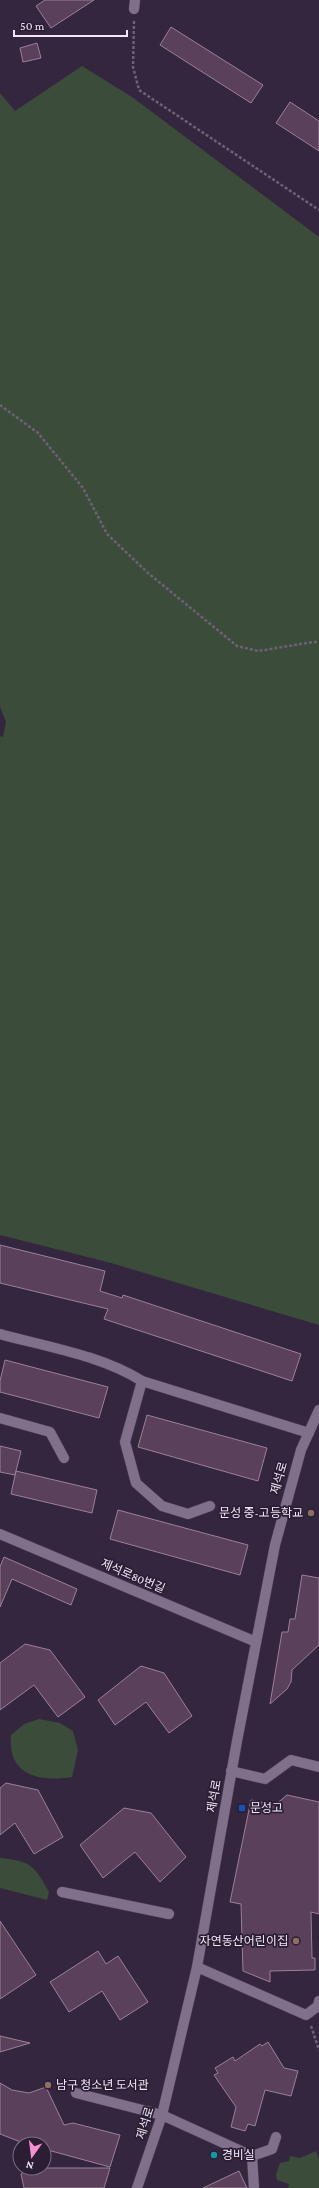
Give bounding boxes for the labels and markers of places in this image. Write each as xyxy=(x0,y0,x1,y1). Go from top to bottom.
place label: 문성 중-고등학교 xyxy=(219,1506,303,1520)
marker: 문성 중-고등학교 xyxy=(306,1508,316,1518)
place label: 문성고 xyxy=(250,1801,283,1815)
marker: 문성고 xyxy=(237,1803,247,1813)
place label: 자연동산어린이집 xyxy=(200,1934,288,1948)
marker: 자연동산어린이집 xyxy=(291,1936,301,1946)
place label: 남구 청소년 도서관 xyxy=(56,2078,149,2092)
marker: 남구 청소년 도서관 xyxy=(43,2080,53,2090)
place label: 경비실 xyxy=(222,2148,255,2162)
marker: 경비실 xyxy=(209,2150,219,2160)

